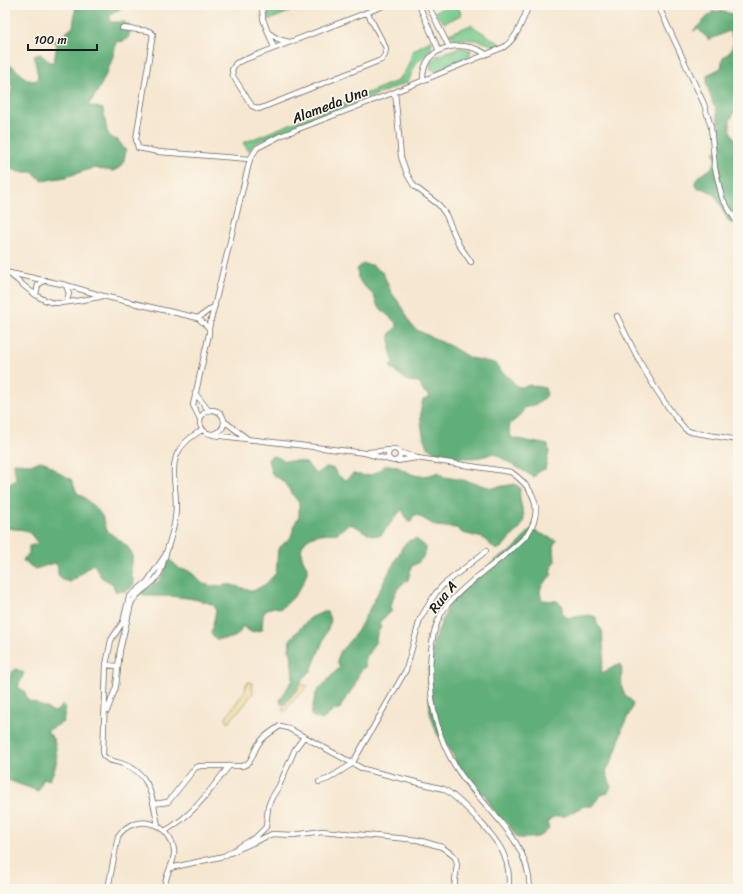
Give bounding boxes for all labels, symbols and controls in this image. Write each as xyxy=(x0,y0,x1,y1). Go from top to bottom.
scale bar xyxy=(28,26,97,52)
text: 100 m xyxy=(34,29,67,51)
street label: Alameda Una xyxy=(287,79,372,131)
street label: Rua A xyxy=(422,575,464,619)

